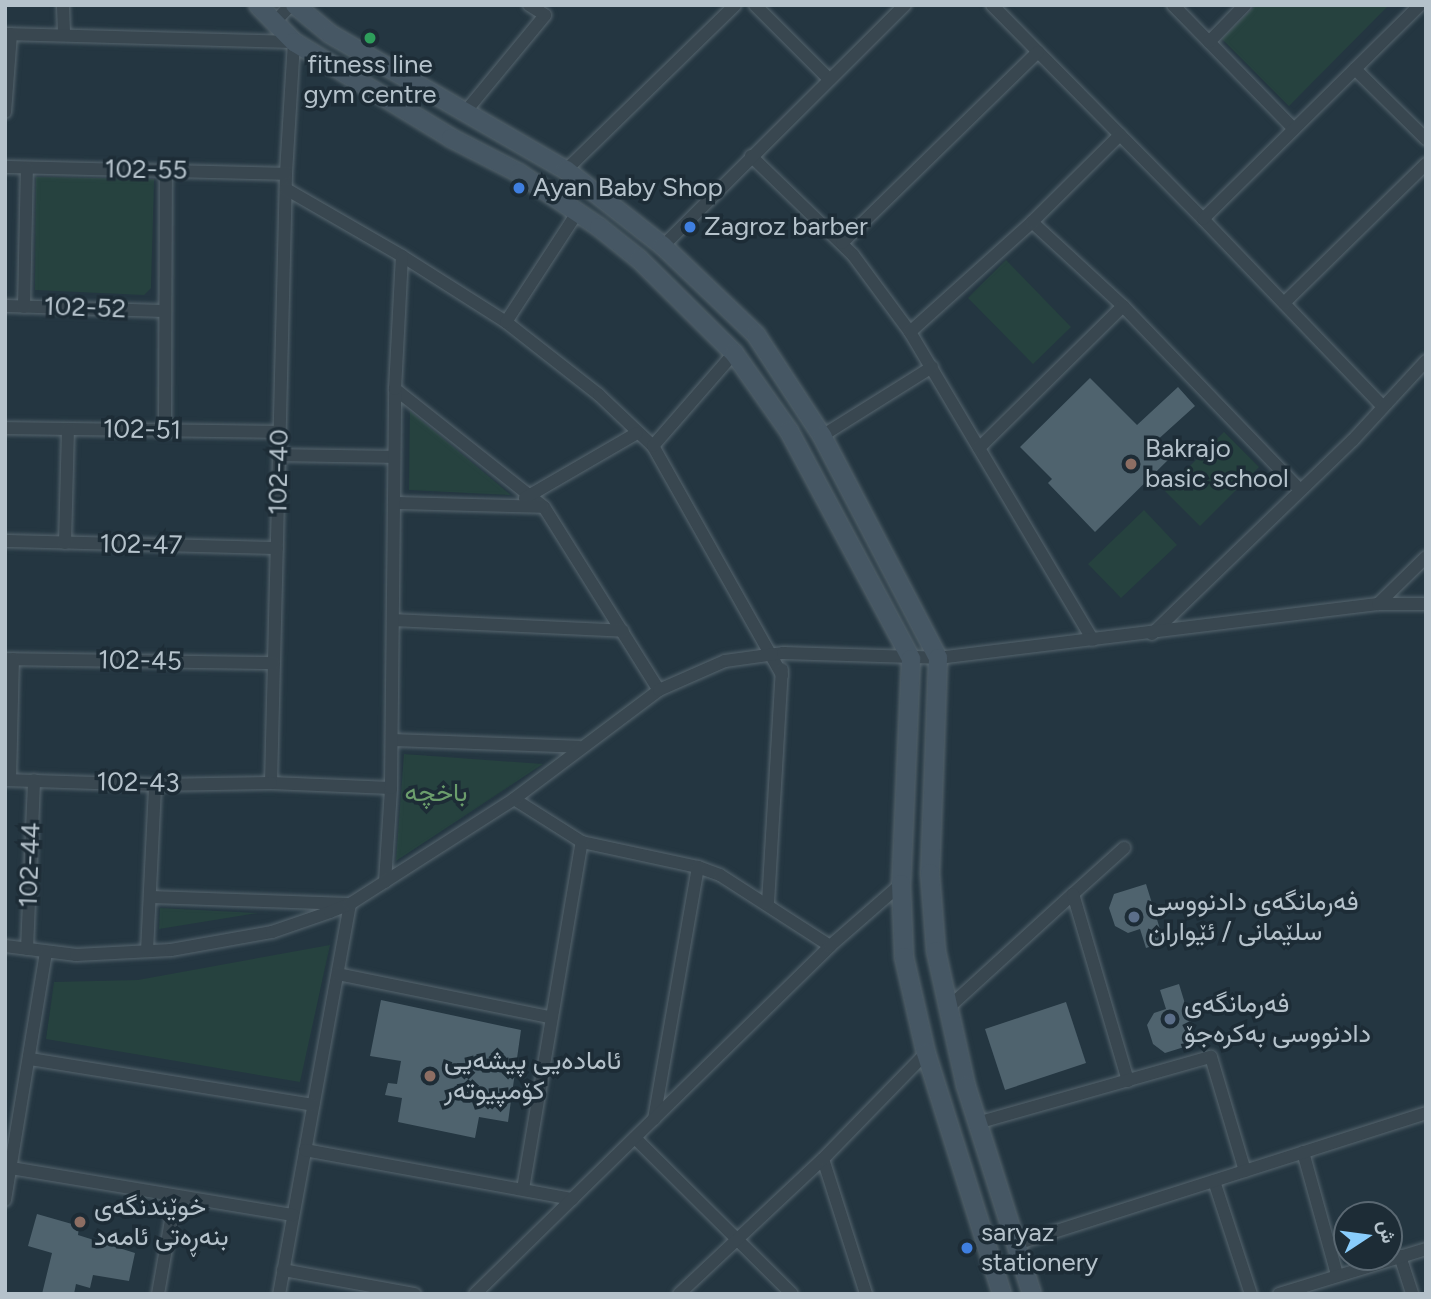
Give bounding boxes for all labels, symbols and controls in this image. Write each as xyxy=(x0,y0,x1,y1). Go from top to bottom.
marker: fitness line gym centre xyxy=(362,30,378,46)
place label: fitness line gym centre xyxy=(303,49,437,110)
street label: 102-55 xyxy=(104,154,188,186)
place label: Ayan Baby Shop xyxy=(533,172,723,204)
marker: Ayan Baby Shop xyxy=(511,180,527,196)
place label: Zagroz barber xyxy=(704,211,868,243)
marker: Zagroz barber xyxy=(682,219,698,235)
street label: 102-52 xyxy=(43,291,127,325)
street label: 102-51 xyxy=(102,414,182,446)
street label: 102-40 xyxy=(263,429,295,515)
place label: Bakrajo basic school xyxy=(1145,433,1289,494)
marker: Bakrajo basic school xyxy=(1123,456,1139,472)
street label: 102-47 xyxy=(99,529,183,561)
street label: 102-45 xyxy=(98,645,182,677)
street label: 102-43 xyxy=(96,767,180,799)
park label: باخچە xyxy=(404,777,468,809)
street label: 102-44 xyxy=(13,822,47,908)
place label: فەرمانگەی دادنووسی سلێمانی / ئێواران xyxy=(1148,886,1359,948)
marker: فەرمانگەی دادنووسی سلێمانی / ئێواران xyxy=(1126,909,1142,925)
place label: فەرمانگەی دادنووسی بەکرەجۆ xyxy=(1184,988,1371,1050)
marker: فەرمانگەی دادنووسی بەکرەجۆ xyxy=(1162,1011,1178,1027)
place label: ئامادەیی پیشەیی کۆمپیوتەر xyxy=(444,1045,621,1106)
marker: ئامادەیی پیشەیی کۆمپیوتەر xyxy=(422,1068,438,1084)
place label: خوێندنگەی بنەڕەتی ئامەد xyxy=(94,1191,229,1252)
north arrow xyxy=(1333,1201,1403,1271)
marker: خوێندنگەی بنەڕەتی ئامەد xyxy=(72,1214,88,1230)
place label: saryaz stationery xyxy=(981,1217,1098,1278)
text: ش xyxy=(1373,1218,1401,1245)
marker: saryaz stationery xyxy=(959,1240,975,1256)

